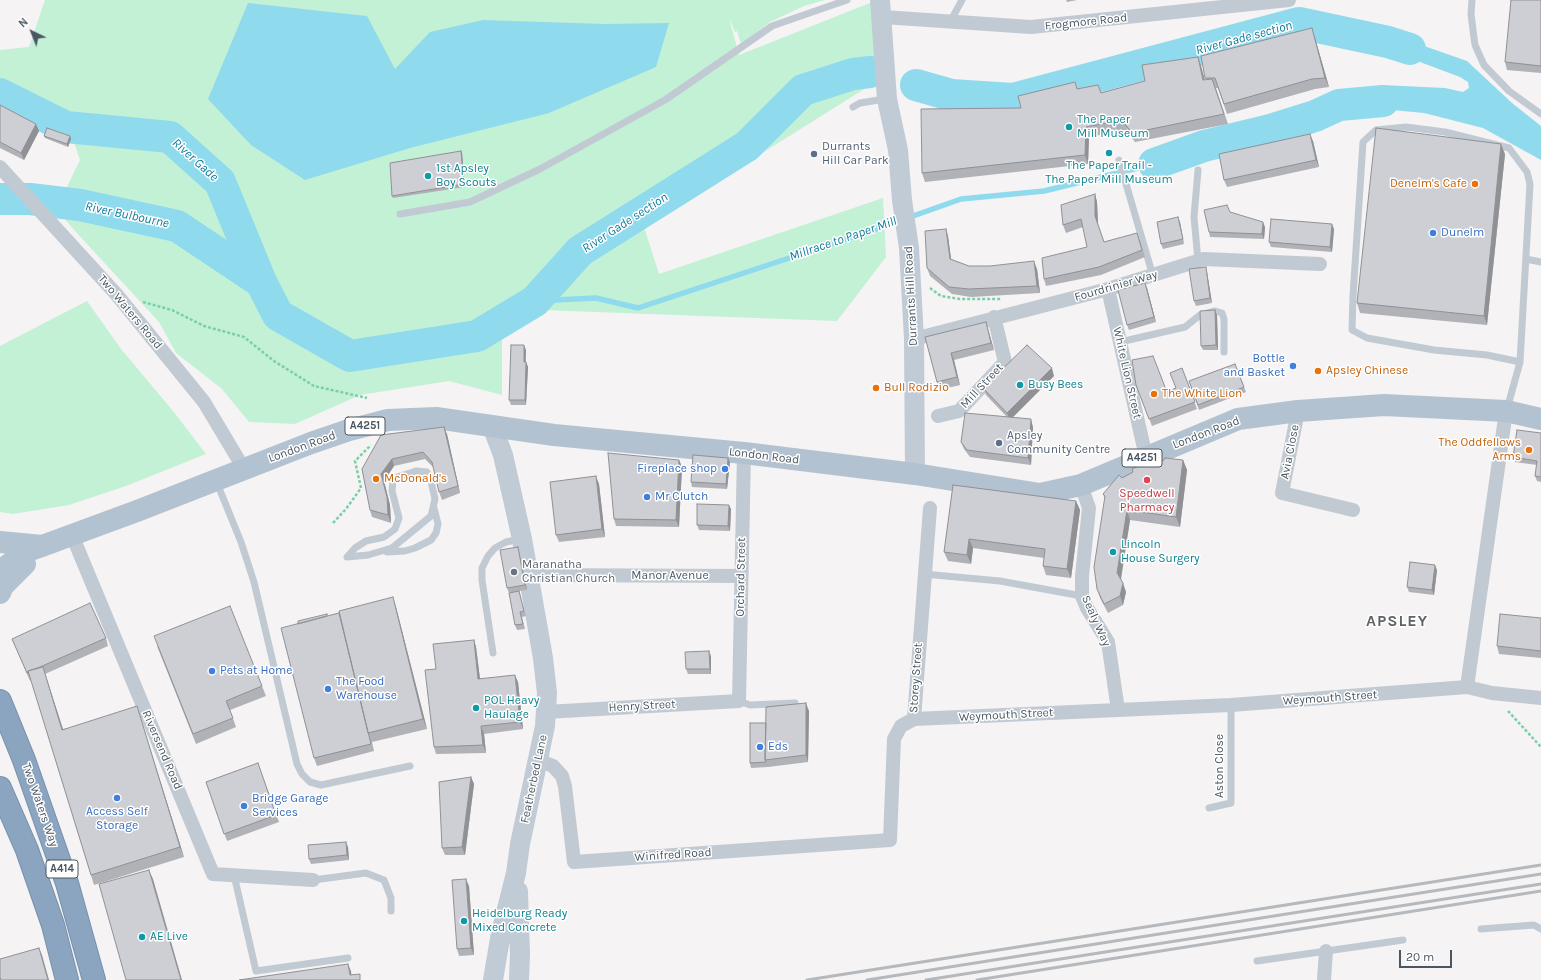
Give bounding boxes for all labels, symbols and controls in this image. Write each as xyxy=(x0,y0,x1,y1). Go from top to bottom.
street label: Frogmore Road xyxy=(1044,11,1128,33)
north arrow xyxy=(12,12,52,52)
text: N xyxy=(16,15,31,30)
water label: River Gade section xyxy=(1194,18,1294,58)
place label: The Paper Mill Museum xyxy=(1077,113,1149,141)
marker: The Paper Mill Museum xyxy=(1064,122,1074,132)
water label: River Gade xyxy=(169,135,221,185)
place label: Durrants Hill Car Park xyxy=(822,140,889,168)
marker: The Paper Trail - The Paper Mill Museum xyxy=(1104,148,1114,158)
marker: Durrants Hill Car Park xyxy=(809,149,819,159)
place label: The Paper Trail - The Paper Mill Museum xyxy=(1045,159,1173,187)
place label: 1st Apsley Boy Scouts xyxy=(436,162,497,190)
marker: 1st Apsley Boy Scouts xyxy=(423,171,433,181)
place label: Denelm's Cafe xyxy=(1390,177,1467,191)
marker: Denelm's Cafe xyxy=(1470,179,1480,189)
water label: River Gade section xyxy=(579,189,671,257)
water label: River Bulbourne xyxy=(84,199,170,231)
water label: Millrace to Paper Mill xyxy=(787,213,899,265)
place label: Dunelm xyxy=(1441,226,1484,240)
marker: Dunelm xyxy=(1428,228,1438,238)
street label: Durrants Hill Road xyxy=(901,246,921,346)
street label: Fourdrinier Way xyxy=(1073,267,1159,305)
street label: Two Waters Road xyxy=(95,272,165,352)
street label: White Lion Street xyxy=(1109,326,1145,420)
place label: Bottle and Basket xyxy=(1223,352,1285,380)
street label: Mill Street xyxy=(958,361,1006,411)
marker: Bottle and Basket xyxy=(1288,361,1298,371)
place label: Apsley Chinese xyxy=(1326,364,1408,378)
marker: Apsley Chinese xyxy=(1313,366,1323,376)
place label: Busy Bees xyxy=(1028,378,1083,392)
marker: Busy Bees xyxy=(1015,380,1025,390)
place label: Bull Rodizio xyxy=(884,381,949,395)
marker: Bull Rodizio xyxy=(871,383,881,393)
place label: The White Lion xyxy=(1162,387,1242,401)
marker: The White Lion xyxy=(1149,389,1159,399)
street label: London Road xyxy=(1170,414,1242,452)
road number: A4251 xyxy=(345,417,385,435)
street label: Avia Close xyxy=(1278,423,1302,481)
street label: London Road xyxy=(266,428,338,466)
place label: Apsley Community Centre xyxy=(1007,429,1110,457)
place label: The Oddfellows Arms xyxy=(1438,436,1521,464)
marker: Apsley Community Centre xyxy=(994,438,1004,448)
street label: London Road xyxy=(728,445,800,467)
marker: The Oddfellows Arms xyxy=(1524,445,1534,455)
road number: A4251 xyxy=(1122,449,1162,467)
place label: Fireplace shop xyxy=(637,462,717,476)
marker: Fireplace shop xyxy=(720,464,730,474)
place label: McDonald's xyxy=(384,472,447,486)
marker: McDonald's xyxy=(371,474,381,484)
marker: Speedwell Pharmacy xyxy=(1142,475,1152,485)
place label: Speedwell Pharmacy xyxy=(1119,487,1175,515)
place label: Mr Clutch xyxy=(655,490,708,504)
marker: Mr Clutch xyxy=(642,492,652,502)
street label: Orchard Street xyxy=(733,537,749,617)
place label: Lincoln House Surgery xyxy=(1121,538,1200,566)
marker: Lincoln House Surgery xyxy=(1108,547,1118,557)
place label: Maranatha Christian Church xyxy=(522,558,615,586)
marker: Maranatha Christian Church xyxy=(509,567,519,577)
street label: Manor Avenue xyxy=(631,569,709,583)
street label: Sealy Way xyxy=(1078,593,1114,649)
district label: APSLEY xyxy=(1366,611,1428,631)
street label: Storey Street xyxy=(906,642,926,714)
place label: Pets at Home xyxy=(220,664,292,678)
marker: Pets at Home xyxy=(207,666,217,676)
place label: The Food Warehouse xyxy=(336,675,397,703)
marker: The Food Warehouse xyxy=(323,684,333,694)
street label: Weymouth Street xyxy=(1282,688,1378,708)
place label: POL Heavy Haulage xyxy=(484,694,539,722)
street label: Henry Street xyxy=(608,697,676,715)
marker: POL Heavy Haulage xyxy=(471,703,481,713)
street label: Weymouth Street xyxy=(958,705,1054,725)
street label: Riversend Road xyxy=(139,708,185,792)
street label: Featherbed Lane xyxy=(518,734,550,824)
street label: Aston Close xyxy=(1213,734,1227,798)
place label: Eds xyxy=(768,740,788,754)
marker: Eds xyxy=(755,742,765,752)
street label: Two Waters Way xyxy=(19,761,61,849)
place label: Bridge Garage Services xyxy=(252,792,328,820)
marker: Access Self Storage xyxy=(112,793,122,803)
marker: Bridge Garage Services xyxy=(239,801,249,811)
place label: Access Self Storage xyxy=(86,805,148,833)
street label: Winifred Road xyxy=(634,845,712,865)
road number: A414 xyxy=(46,860,78,878)
place label: Heidelburg Ready Mixed Concrete xyxy=(472,907,567,935)
marker: Heidelburg Ready Mixed Concrete xyxy=(459,916,469,926)
place label: AE Live xyxy=(150,930,188,944)
marker: AE Live xyxy=(137,932,147,942)
scale bar xyxy=(1401,942,1454,968)
text: 20 m xyxy=(1406,950,1434,964)

